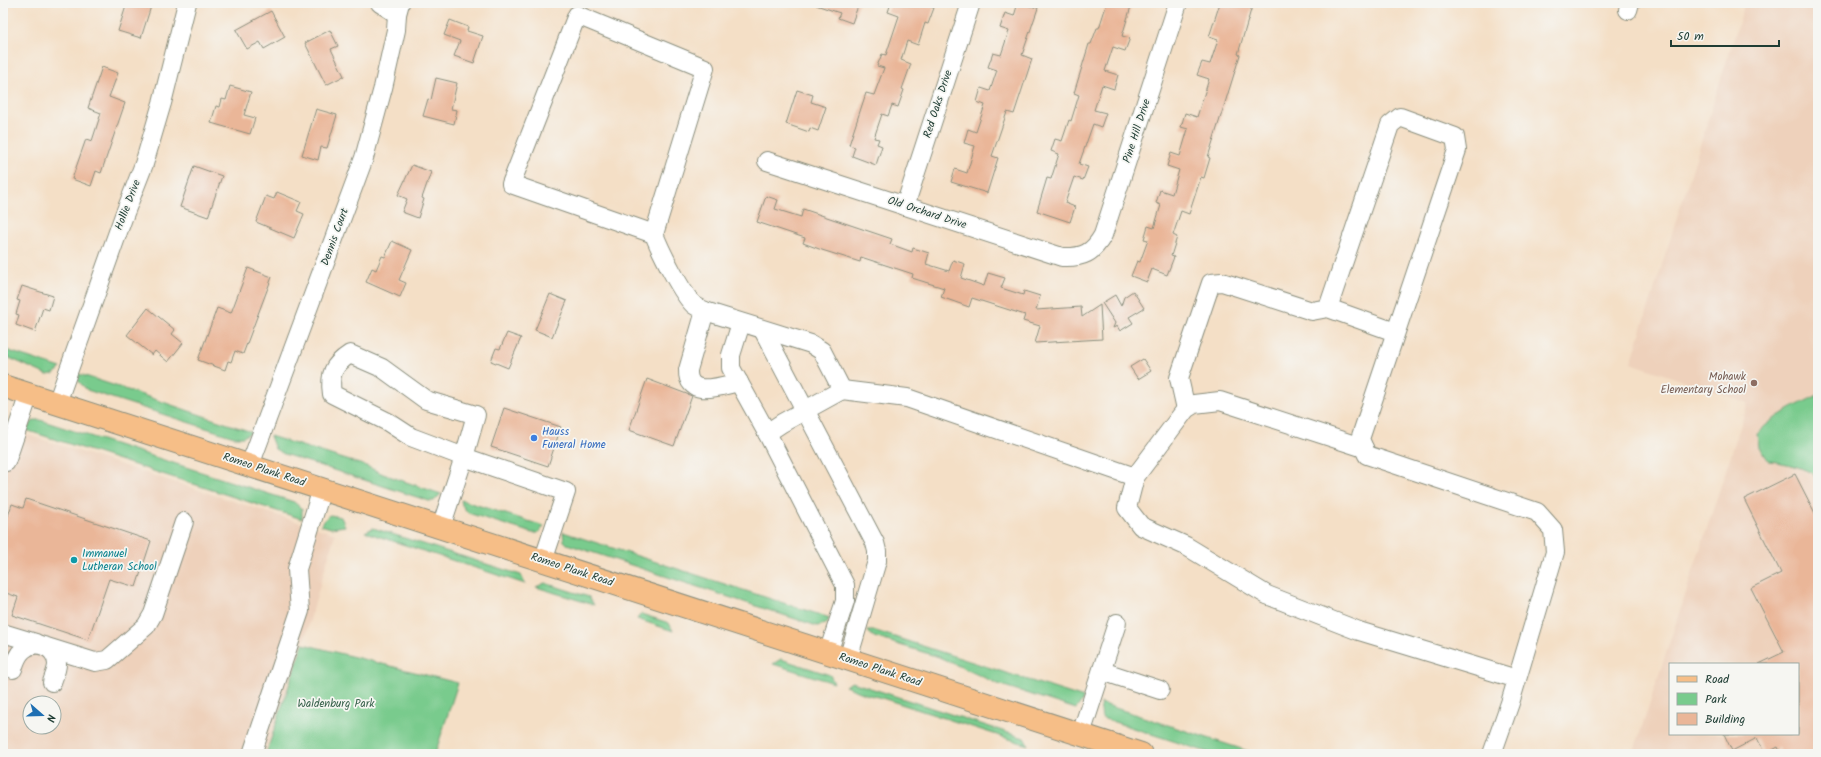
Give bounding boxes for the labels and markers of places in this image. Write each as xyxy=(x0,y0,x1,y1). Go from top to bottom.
place label: Mohawk Elementary School xyxy=(1660,368,1747,399)
marker: Mohawk Elementary School xyxy=(1749,378,1759,388)
place label: Hauss Funeral Home xyxy=(542,423,606,454)
marker: Hauss Funeral Home xyxy=(529,433,539,443)
place label: Immanuel Lutheran School xyxy=(82,545,157,576)
marker: Immanuel Lutheran School xyxy=(69,555,79,565)

